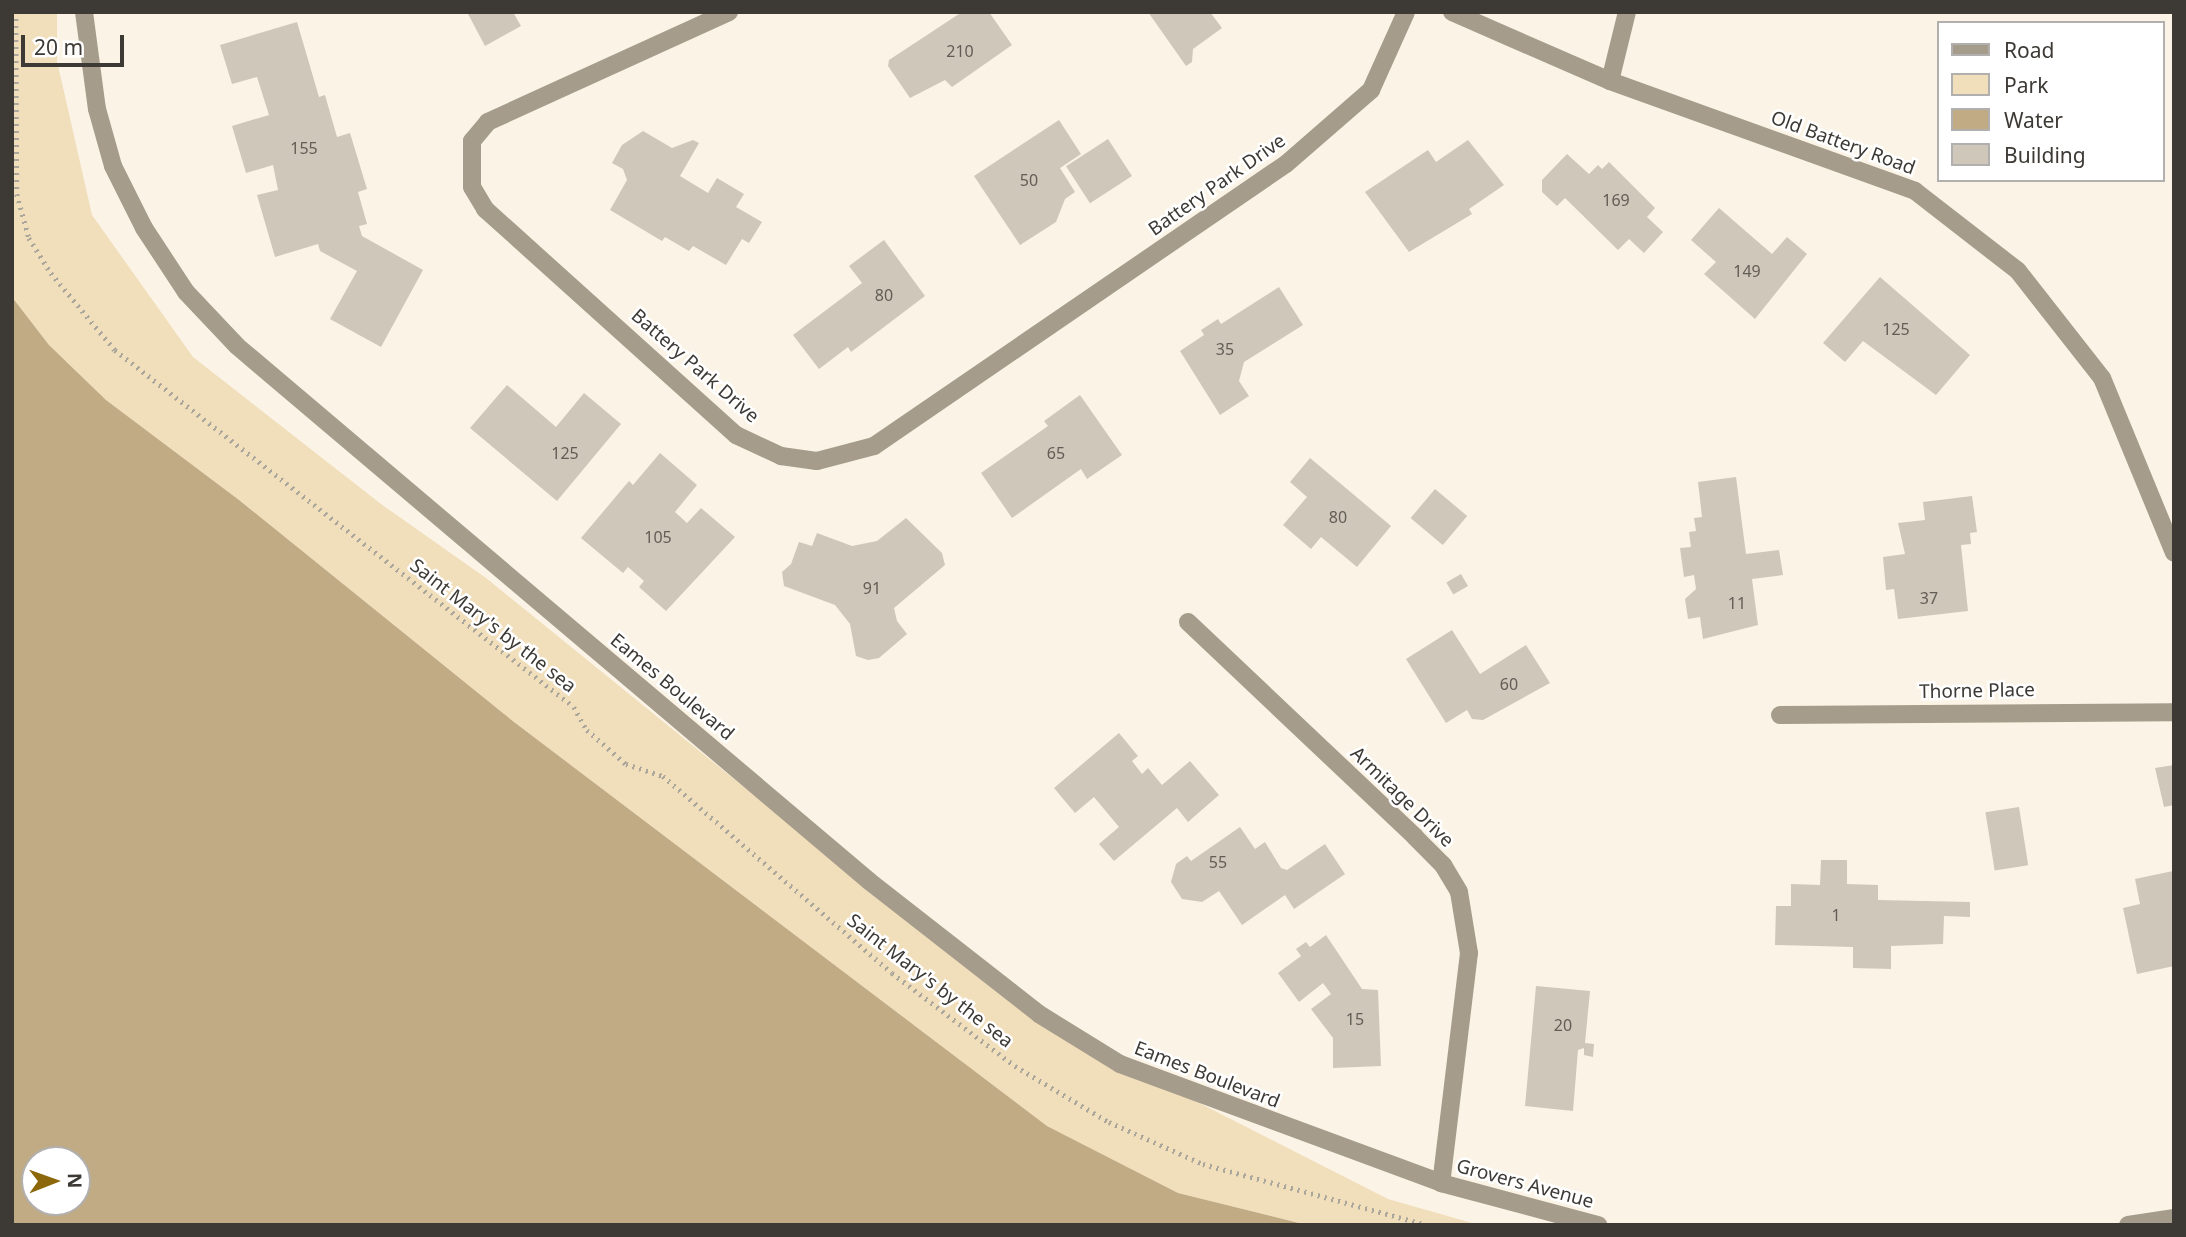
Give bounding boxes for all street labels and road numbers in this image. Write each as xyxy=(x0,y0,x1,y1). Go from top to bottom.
street label: Old Battery Road xyxy=(1768,106,1918,180)
street label: Battery Park Drive xyxy=(1144,129,1290,241)
street label: Battery Park Drive xyxy=(626,304,764,428)
street label: Saint Mary's by the sea xyxy=(406,554,580,698)
street label: Eames Boulevard xyxy=(606,629,738,745)
street label: Thorne Place xyxy=(1919,679,2035,703)
street label: Armitage Drive xyxy=(1346,742,1458,852)
street label: Saint Mary's by the sea xyxy=(843,909,1017,1053)
street label: Eames Boulevard xyxy=(1131,1037,1283,1113)
street label: Grovers Avenue xyxy=(1454,1155,1596,1213)

